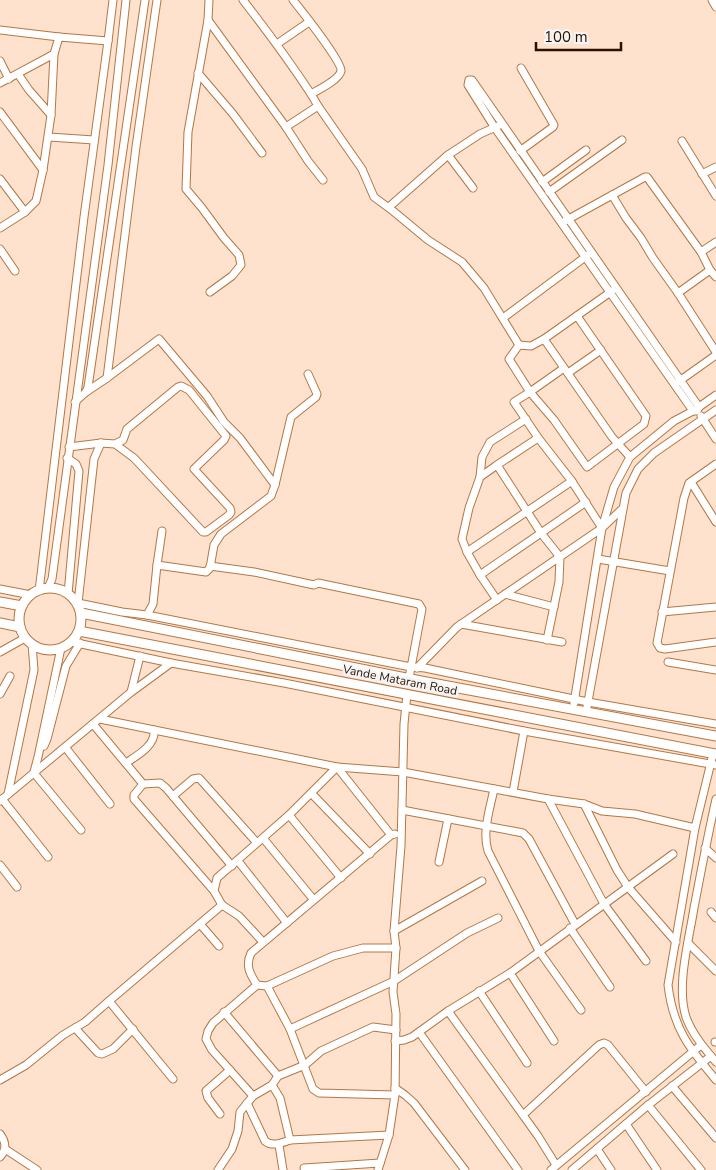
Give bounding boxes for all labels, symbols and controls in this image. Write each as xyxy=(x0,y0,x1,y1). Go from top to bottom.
scale bar xyxy=(536,20,621,52)
text: 100 m xyxy=(544,27,588,47)
street label: Vande Mataram Road xyxy=(340,661,459,699)

